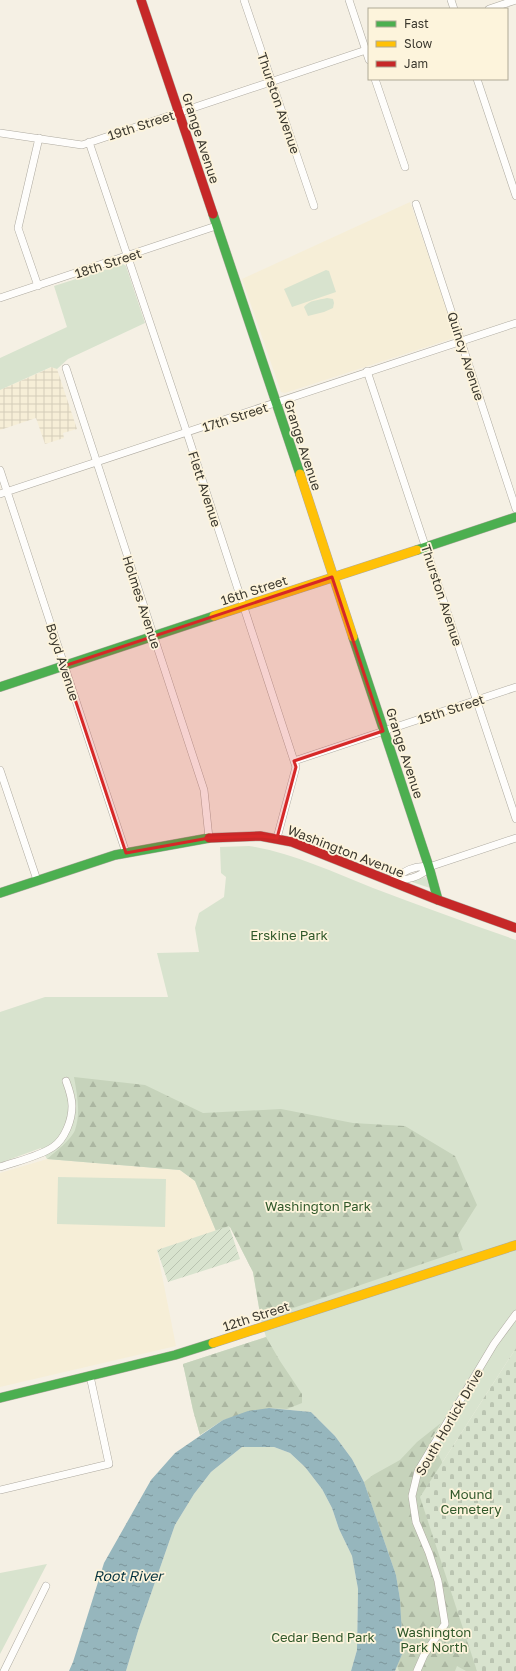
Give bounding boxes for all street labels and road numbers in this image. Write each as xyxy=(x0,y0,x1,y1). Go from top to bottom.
street label: Thurston Avenue xyxy=(254,50,304,156)
street label: Grange Avenue xyxy=(179,91,223,185)
street label: 19th Street xyxy=(106,107,176,143)
street label: 18th Street xyxy=(73,245,143,281)
street label: Quincy Avenue xyxy=(444,310,488,402)
street label: Grange Avenue xyxy=(281,398,325,492)
street label: 17th Street xyxy=(200,399,270,435)
street label: Flett Avenue xyxy=(185,449,225,529)
street label: Thurston Avenue xyxy=(418,542,466,648)
street label: Holmes Avenue xyxy=(119,553,165,651)
street label: 16th Street xyxy=(219,572,289,608)
street label: Boyd Avenue xyxy=(43,621,83,703)
street label: 15th Street xyxy=(416,691,486,727)
street label: Grange Avenue xyxy=(383,706,427,800)
street label: Washington Avenue xyxy=(285,821,407,881)
street label: 12th Street xyxy=(221,1298,291,1334)
street label: South Horlick Drive xyxy=(412,1366,486,1478)

